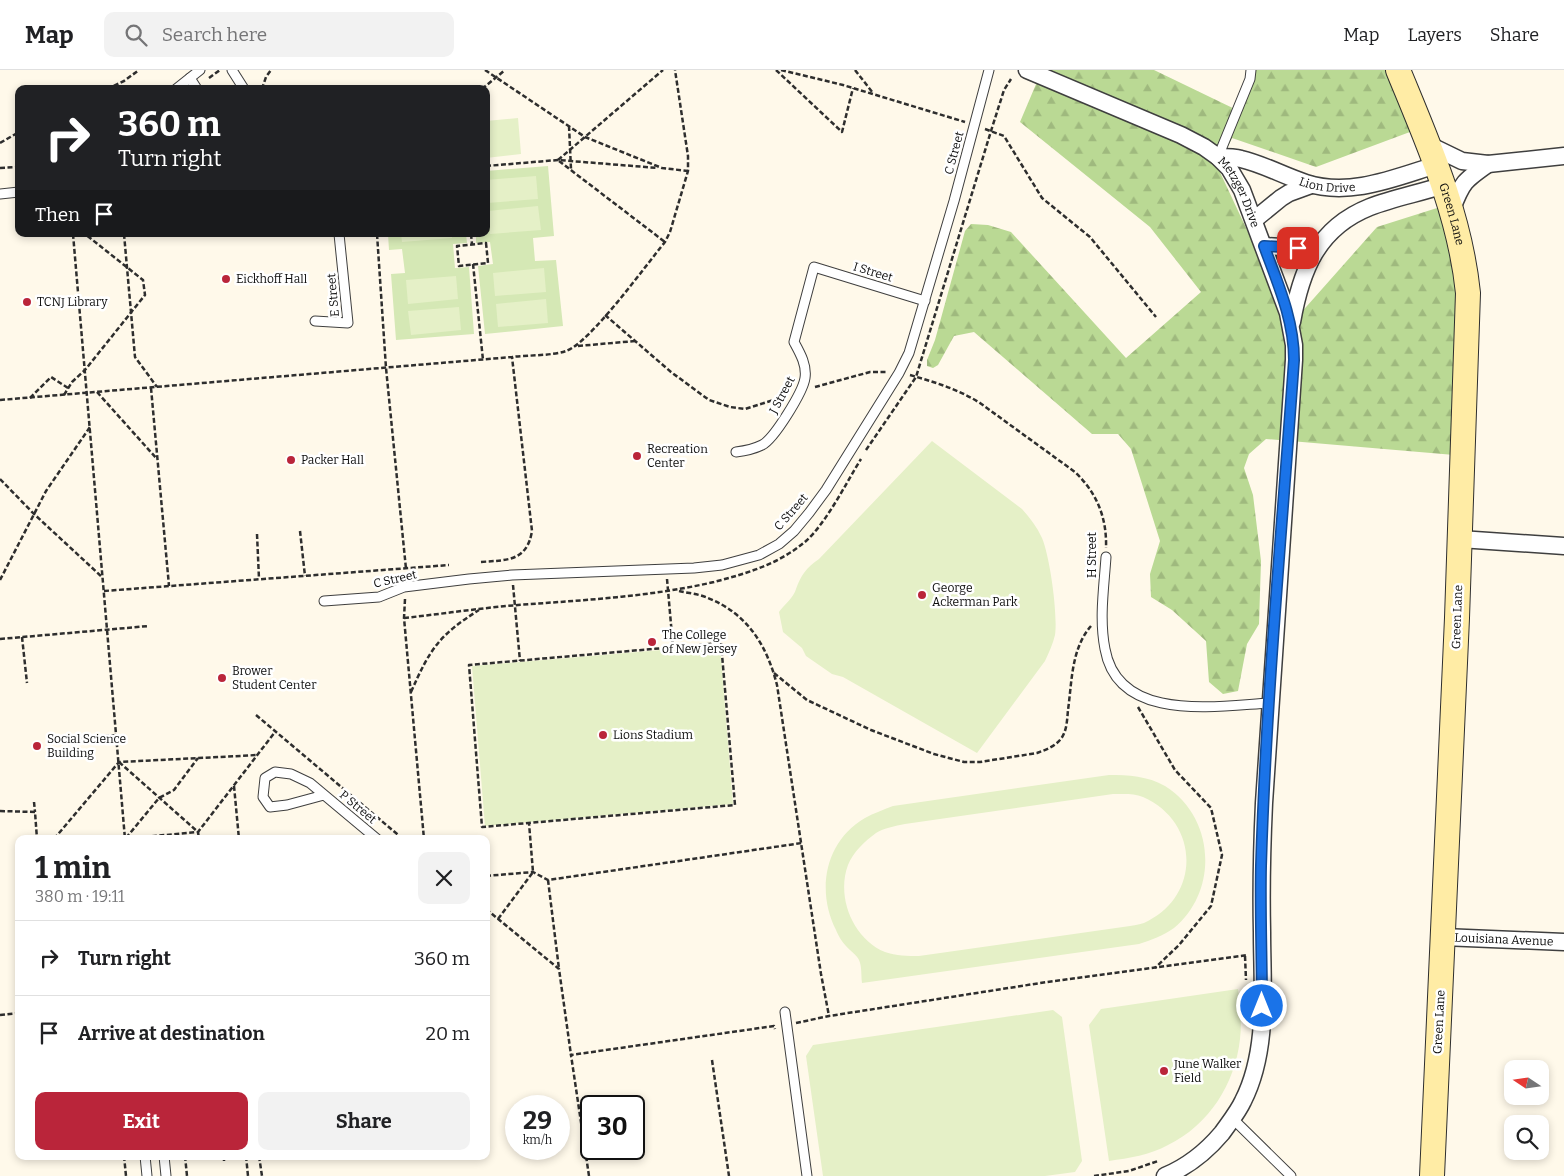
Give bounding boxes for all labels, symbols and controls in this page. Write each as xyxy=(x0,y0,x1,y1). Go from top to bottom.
search box xyxy=(104,12,454,57)
text: Map xyxy=(25,21,74,49)
icon: search xyxy=(122,21,150,49)
text: Search here xyxy=(162,23,267,46)
text: Map xyxy=(1343,24,1379,46)
text: Layers xyxy=(1407,24,1462,46)
text: Share xyxy=(1490,24,1539,46)
text: 360 m xyxy=(118,103,221,145)
icon: right xyxy=(35,105,100,170)
street label: C Street xyxy=(942,129,967,176)
text: Turn right xyxy=(118,145,221,172)
street label: Metzger Drive xyxy=(1215,154,1262,229)
street label: Lion Drive xyxy=(1297,174,1356,195)
street label: Green Lane xyxy=(1436,181,1467,247)
icon: arrive xyxy=(90,200,118,228)
text: Then xyxy=(35,203,80,226)
pin xyxy=(1277,227,1319,269)
icon: arrive xyxy=(1284,234,1312,262)
street label: I Street xyxy=(852,259,895,285)
place label: Eickhoff Hall xyxy=(236,272,308,286)
street label: E Street xyxy=(324,272,342,317)
marker: Eickhoff Hall xyxy=(220,273,232,285)
place label: TCNJ Library xyxy=(37,295,108,309)
marker: TCNJ Library xyxy=(21,296,33,308)
street label: J Street xyxy=(766,373,798,417)
place label: Recreation Center xyxy=(647,442,708,470)
marker: Recreation Center xyxy=(631,450,643,462)
place label: Packer Hall xyxy=(301,453,364,467)
marker: Packer Hall xyxy=(285,454,297,466)
street label: C Street xyxy=(771,490,811,533)
street label: H Street xyxy=(1085,531,1099,578)
street label: C Street xyxy=(372,567,419,591)
place label: George Ackerman Park xyxy=(932,581,1018,609)
street label: Green Lane xyxy=(1449,585,1465,649)
marker: George Ackerman Park xyxy=(916,589,928,601)
place label: The College of New Jersey xyxy=(662,628,738,656)
marker: The College of New Jersey xyxy=(646,636,658,648)
place label: Brower Student Center xyxy=(232,664,317,692)
marker: Brower Student Center xyxy=(216,672,228,684)
place label: Lions Stadium xyxy=(613,728,694,742)
marker: Lions Stadium xyxy=(597,729,609,741)
place label: Social Science Building xyxy=(47,732,126,760)
marker: Social Science Building xyxy=(31,740,43,752)
street label: P Street xyxy=(337,788,380,827)
text: 1 min xyxy=(35,850,111,886)
button: close xyxy=(418,852,470,904)
text: 380 m · 19:11 xyxy=(35,887,124,906)
street label: Louisiana Avenue xyxy=(1454,930,1554,949)
icon: right xyxy=(35,944,63,972)
text: Turn right xyxy=(78,947,171,970)
text: 360 m xyxy=(414,947,470,970)
position arrow xyxy=(1235,979,1287,1031)
street label: Green Lane xyxy=(1430,990,1448,1054)
icon: arrive xyxy=(35,1019,63,1047)
text: Arrive at destination xyxy=(78,1022,265,1045)
text: 20 m xyxy=(426,1022,470,1045)
place label: June Walker Field xyxy=(1173,1057,1242,1085)
north arrow xyxy=(1504,1060,1549,1105)
map controls xyxy=(1504,1060,1549,1160)
marker: June Walker Field xyxy=(1158,1065,1170,1077)
button: Exit xyxy=(35,1092,248,1150)
button: Share xyxy=(258,1092,470,1150)
speed limit sign: 30 xyxy=(580,1095,645,1160)
text: 29 xyxy=(523,1106,552,1136)
button: search xyxy=(1504,1115,1549,1160)
text: km/h xyxy=(523,1133,552,1147)

